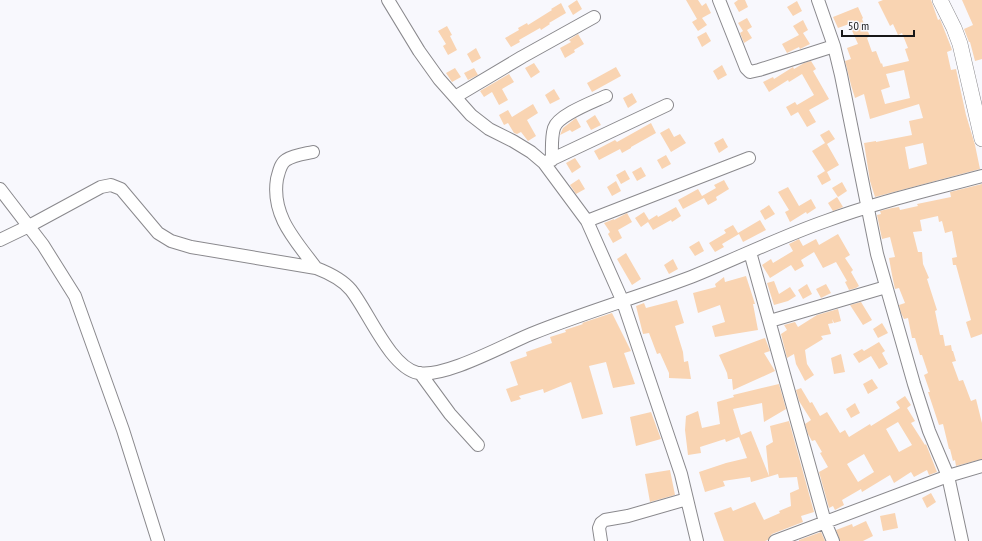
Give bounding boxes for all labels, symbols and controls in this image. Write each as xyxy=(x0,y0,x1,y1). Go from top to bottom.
scale bar xyxy=(842,12,914,38)
text: 50 m xyxy=(848,18,869,33)

